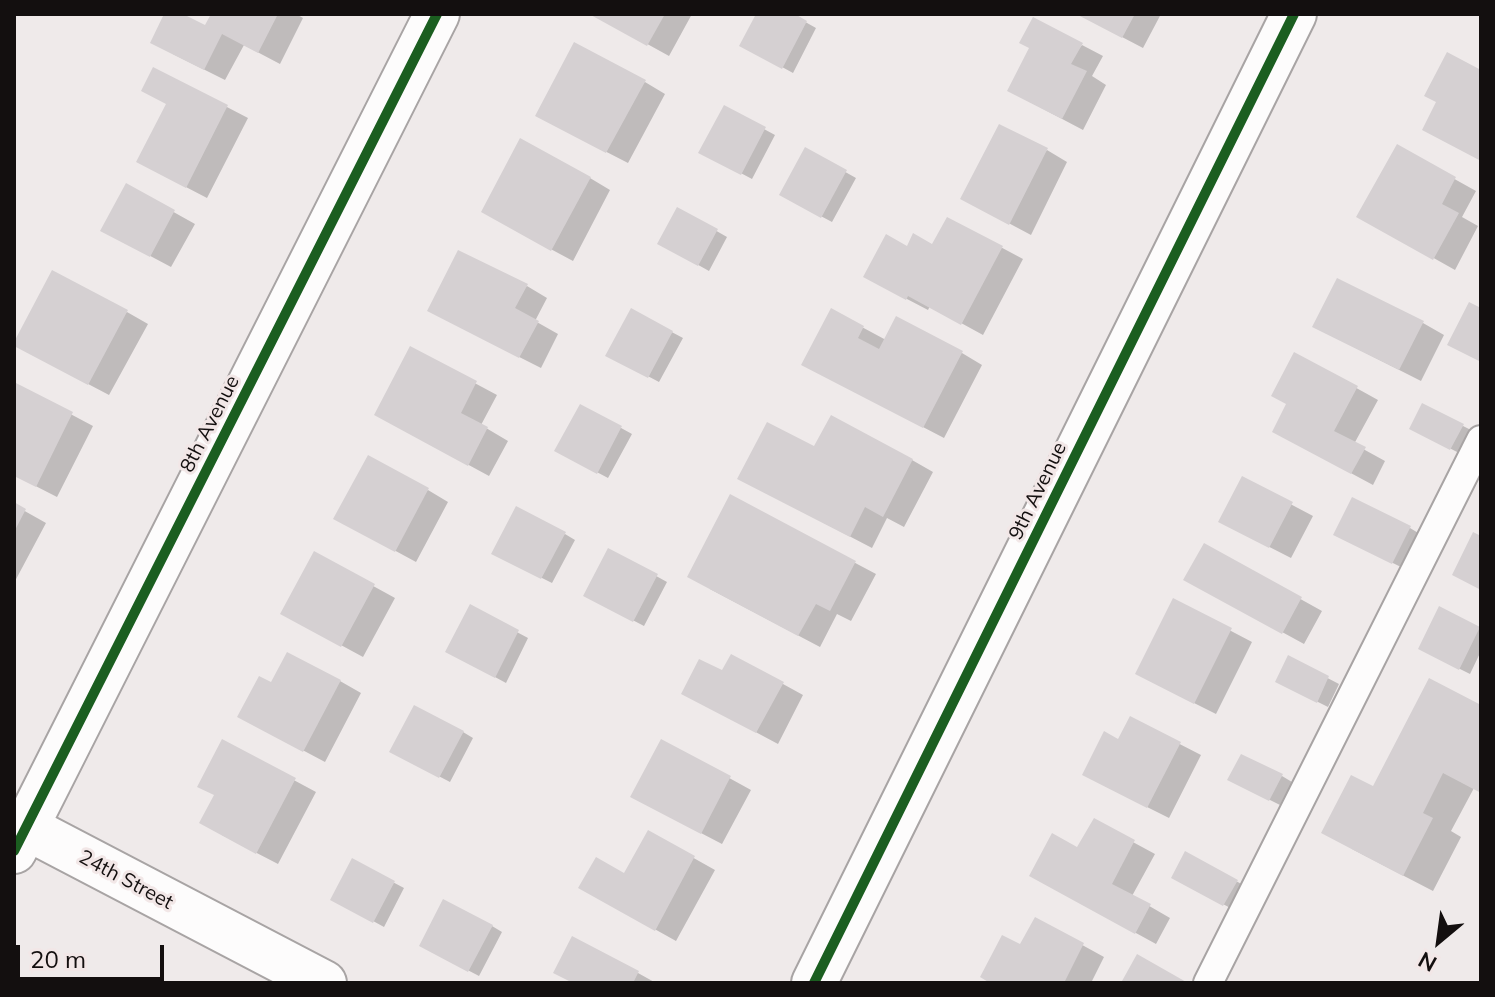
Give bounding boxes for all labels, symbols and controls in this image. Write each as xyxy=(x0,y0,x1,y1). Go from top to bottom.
street label: 8th Avenue xyxy=(175,372,245,476)
street label: 9th Avenue xyxy=(1004,438,1072,544)
street label: 24th Street xyxy=(75,845,177,915)
north arrow xyxy=(1399,901,1479,981)
scale bar xyxy=(20,929,168,979)
text: 20 m xyxy=(30,944,86,974)
text: N xyxy=(1413,946,1441,978)

